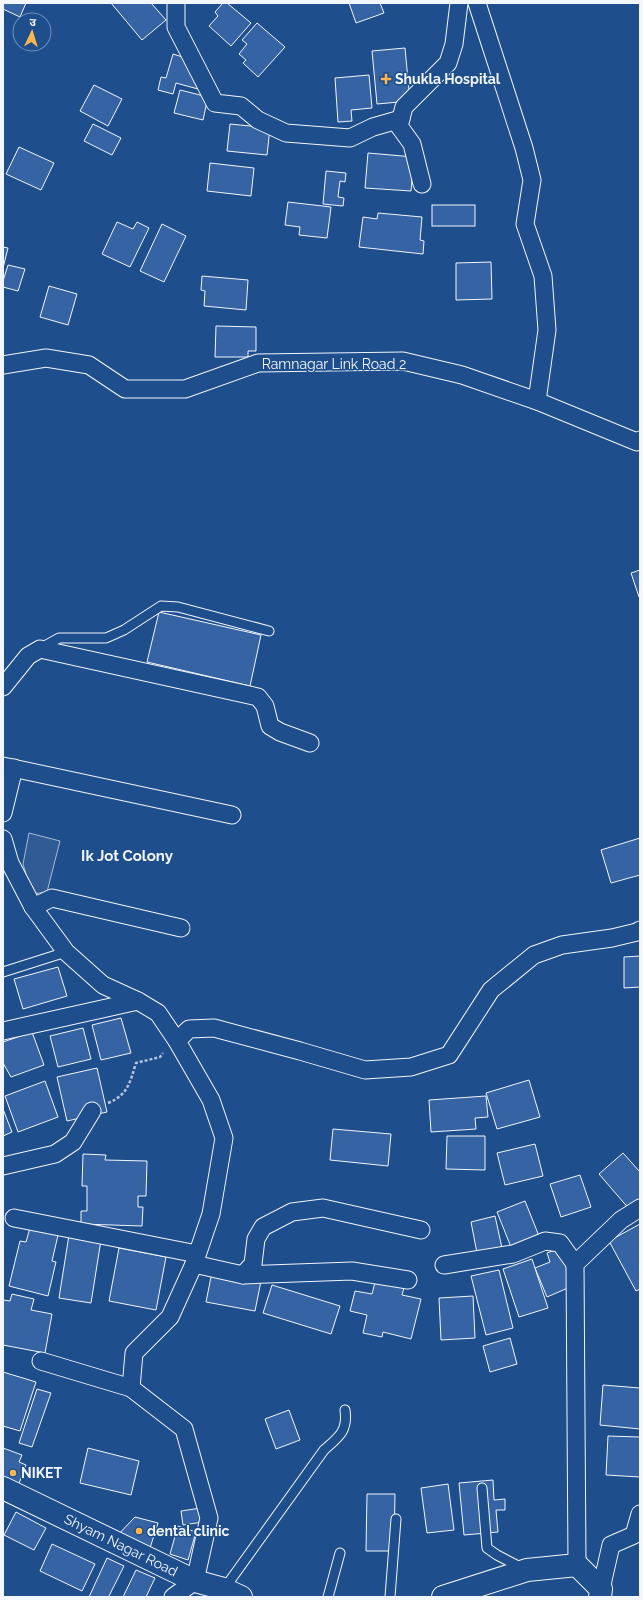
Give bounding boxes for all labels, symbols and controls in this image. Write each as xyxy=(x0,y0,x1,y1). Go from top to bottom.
north arrow xyxy=(12,12,52,52)
text: उ xyxy=(29,16,37,29)
place label: Shukla Hospital xyxy=(395,71,501,87)
marker: Shukla Hospital xyxy=(380,73,392,85)
street label: Ramnagar Link Road 2 xyxy=(262,356,406,372)
district label: Ik Jot Colony xyxy=(81,847,174,865)
place label: NIKET xyxy=(21,1465,62,1481)
marker: NIKET xyxy=(8,1468,18,1478)
street label: Shyam Nagar Road xyxy=(62,1511,180,1579)
place label: dental clinic xyxy=(147,1523,230,1539)
marker: dental clinic xyxy=(134,1526,144,1536)

